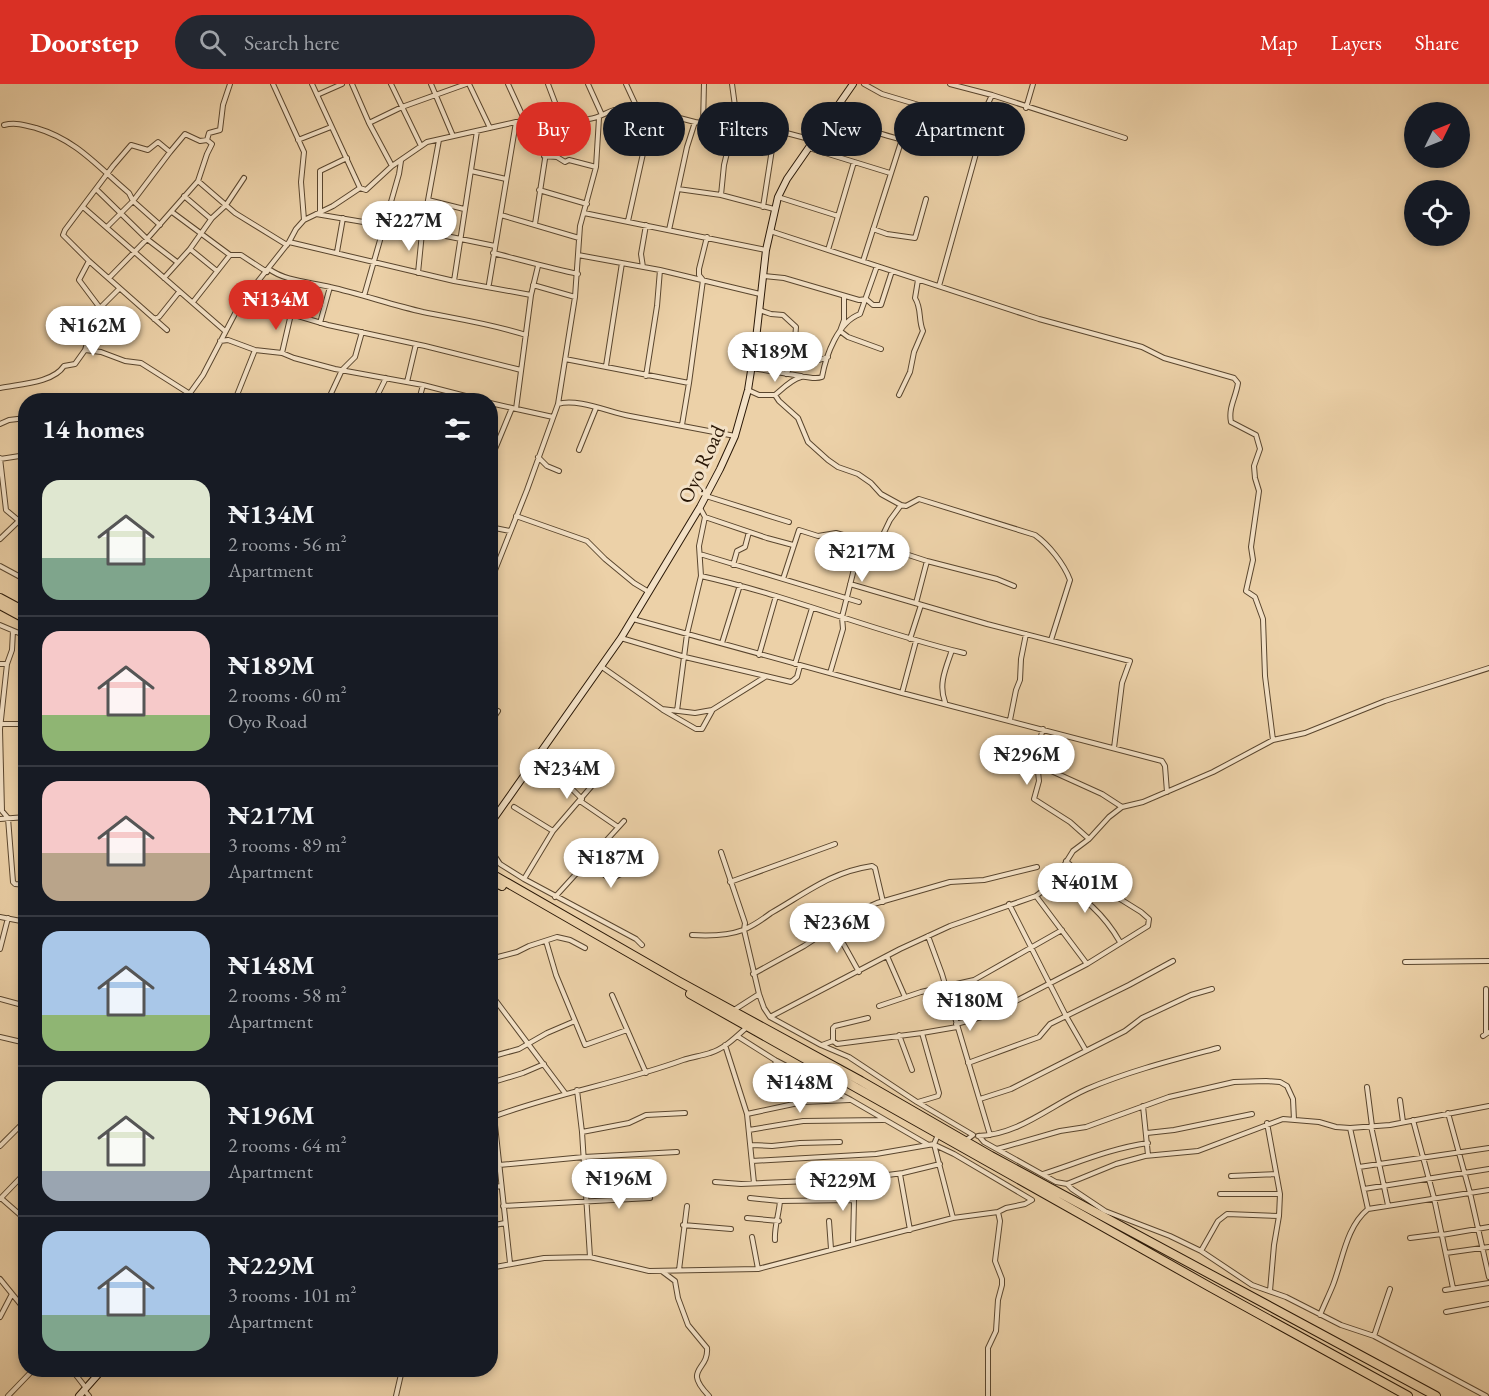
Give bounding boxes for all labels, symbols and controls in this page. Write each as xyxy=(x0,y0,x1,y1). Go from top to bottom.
search box xyxy=(175,15,595,69)
text: Doorstep xyxy=(30,24,139,60)
icon: search xyxy=(196,26,229,59)
text: Search here xyxy=(244,28,339,57)
text: Map xyxy=(1260,29,1298,56)
text: Layers xyxy=(1331,29,1382,56)
text: Share xyxy=(1415,29,1459,56)
chip: Buy xyxy=(516,102,591,156)
chip: Rent xyxy=(603,102,685,156)
chip: Filters xyxy=(697,102,789,156)
chip: New xyxy=(801,102,882,156)
chip: Apartment xyxy=(894,102,1025,156)
north arrow xyxy=(1404,102,1470,168)
map controls xyxy=(1404,102,1470,246)
button: locate xyxy=(1404,180,1470,246)
pin: ₦227M xyxy=(367,201,451,252)
text: ₦227M xyxy=(376,207,442,233)
pin: ₦134M xyxy=(234,280,318,331)
text: ₦134M xyxy=(243,286,309,312)
pin: ₦162M xyxy=(51,306,135,357)
text: ₦162M xyxy=(60,312,126,338)
pin: ₦189M xyxy=(733,332,817,383)
text: ₦189M xyxy=(742,338,808,364)
text: 14 homes xyxy=(42,412,144,446)
icon: filters xyxy=(441,413,474,446)
street label: Oyo Road xyxy=(671,420,731,507)
text: ₦134M xyxy=(228,497,315,531)
icon: home xyxy=(90,504,162,576)
text: 2 rooms · 56 m² xyxy=(228,531,347,557)
pin: ₦217M xyxy=(820,532,904,583)
text: ₦217M xyxy=(829,538,895,564)
text: Apartment xyxy=(228,557,313,583)
text: ₦189M xyxy=(228,648,315,682)
icon: home xyxy=(90,655,162,727)
text: 2 rooms · 60 m² xyxy=(228,682,347,708)
text: Oyo Road xyxy=(228,708,307,734)
pin: ₦296M xyxy=(985,735,1069,786)
text: ₦296M xyxy=(994,741,1060,767)
pin: ₦234M xyxy=(525,749,609,800)
text: ₦234M xyxy=(534,755,600,781)
text: ₦217M xyxy=(228,798,315,832)
icon: home xyxy=(90,805,162,877)
text: 3 rooms · 89 m² xyxy=(228,832,347,858)
pin: ₦187M xyxy=(569,838,653,889)
text: ₦187M xyxy=(578,844,644,870)
text: Apartment xyxy=(228,858,313,884)
pin: ₦401M xyxy=(1043,863,1127,914)
text: ₦401M xyxy=(1052,869,1118,895)
pin: ₦236M xyxy=(795,903,879,954)
text: ₦236M xyxy=(804,909,870,935)
text: ₦148M xyxy=(228,948,315,982)
icon: home xyxy=(90,955,162,1027)
pin: ₦180M xyxy=(928,981,1012,1032)
text: 2 rooms · 58 m² xyxy=(228,982,347,1008)
text: ₦180M xyxy=(937,987,1003,1013)
text: Apartment xyxy=(228,1008,313,1034)
pin: ₦148M xyxy=(758,1063,842,1114)
text: ₦148M xyxy=(767,1069,833,1095)
text: ₦196M xyxy=(228,1098,315,1132)
icon: home xyxy=(90,1105,162,1177)
text: 2 rooms · 64 m² xyxy=(228,1132,347,1158)
text: Apartment xyxy=(228,1158,313,1184)
pin: ₦196M xyxy=(577,1159,661,1210)
pin: ₦229M xyxy=(801,1161,885,1212)
text: ₦196M xyxy=(586,1165,652,1191)
text: ₦229M xyxy=(810,1167,876,1193)
text: ₦229M xyxy=(228,1248,315,1282)
icon: home xyxy=(90,1255,162,1327)
text: 3 rooms · 101 m² xyxy=(228,1282,356,1308)
text: Apartment xyxy=(228,1308,313,1334)

